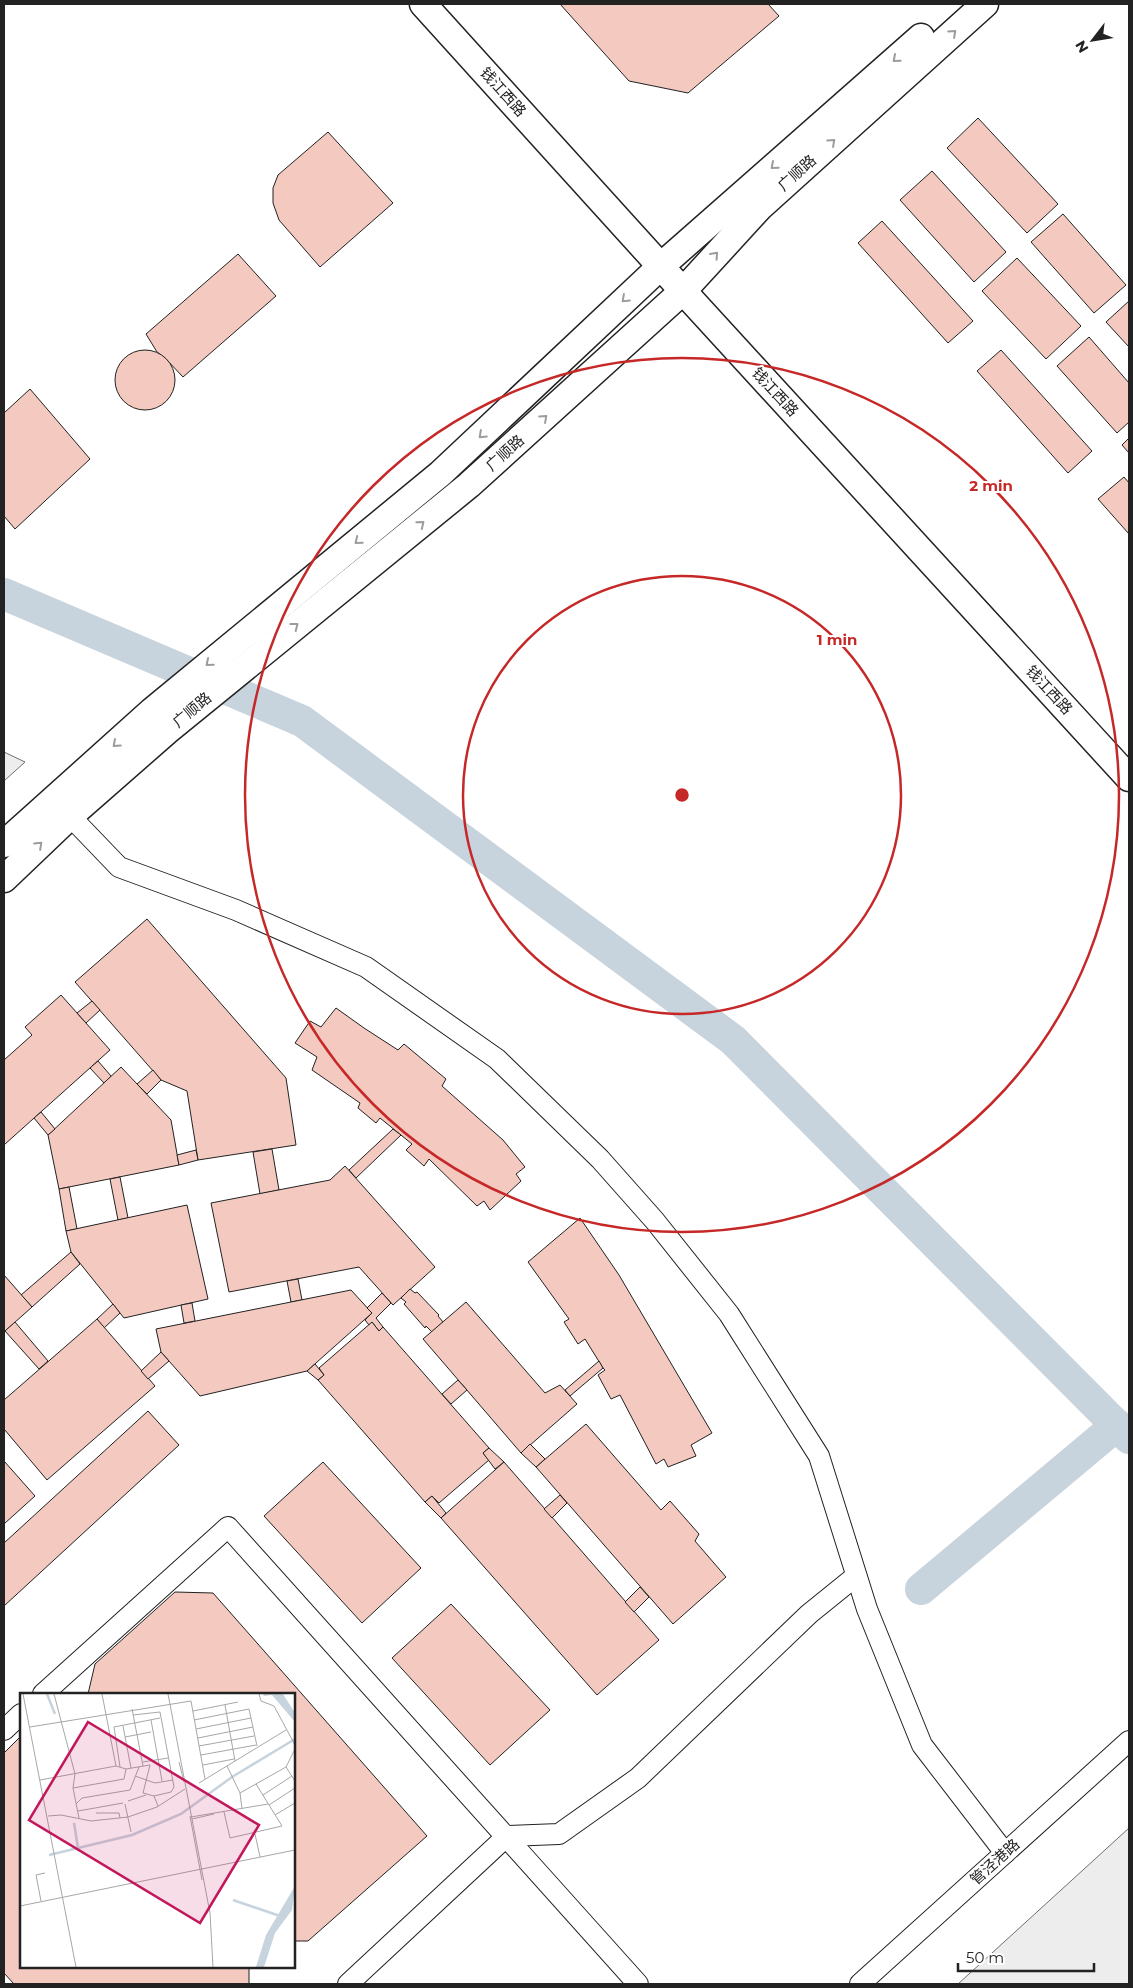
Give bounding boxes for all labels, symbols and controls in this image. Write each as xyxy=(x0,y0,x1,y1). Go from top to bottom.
north arrow xyxy=(1068,15,1118,65)
one-way arrow xyxy=(947,30,956,39)
text: N xyxy=(1071,37,1092,56)
one-way arrow xyxy=(893,53,902,62)
street label: 钱江西路 xyxy=(476,63,531,120)
one-way arrow xyxy=(826,139,835,148)
street label: 广顺路 xyxy=(774,151,820,195)
one-way arrow xyxy=(771,160,780,169)
one-way arrow xyxy=(710,252,719,261)
one-way arrow xyxy=(622,293,631,302)
street label: 钱江西路 xyxy=(748,363,803,420)
one-way arrow xyxy=(538,415,547,424)
one-way arrow xyxy=(478,429,487,438)
street label: 广顺路 xyxy=(482,431,528,475)
text: 2 min xyxy=(969,476,1013,495)
one-way arrow xyxy=(415,522,424,530)
one-way arrow xyxy=(355,535,364,544)
one-way arrow xyxy=(289,623,298,632)
text: 1 min xyxy=(817,630,857,649)
one-way arrow xyxy=(206,658,215,666)
street label: 钱江西路 xyxy=(1022,661,1077,718)
street label: 广顺路 xyxy=(168,688,215,731)
one-way arrow xyxy=(112,738,121,747)
centre of rings xyxy=(673,786,691,804)
one-way arrow xyxy=(34,842,43,851)
inset map xyxy=(20,1693,295,1968)
street label: 管泾港路 xyxy=(966,1834,1023,1889)
scale bar xyxy=(958,1940,1094,1972)
text: 50 m xyxy=(966,1948,1004,1967)

